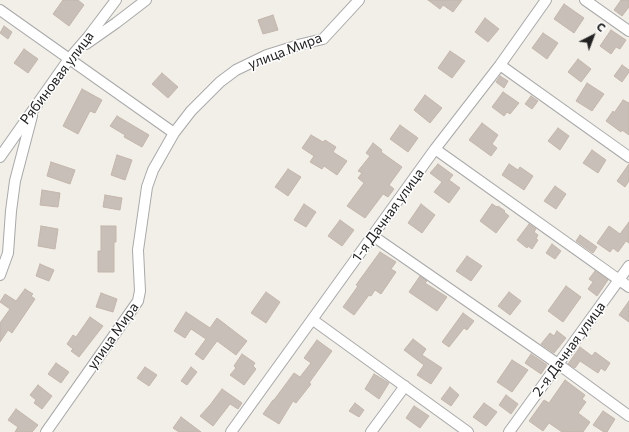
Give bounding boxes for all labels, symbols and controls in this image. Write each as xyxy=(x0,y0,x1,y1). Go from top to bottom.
north arrow xyxy=(573,16,613,56)
text: С xyxy=(594,19,609,34)
street label: Рябиновая улица xyxy=(17,28,97,128)
street label: улица Мира xyxy=(246,29,324,73)
street label: 1-я Дачная улица xyxy=(349,165,427,265)
street label: 2-я Дачная улица xyxy=(529,298,609,400)
street label: улица Мира xyxy=(84,299,142,373)

